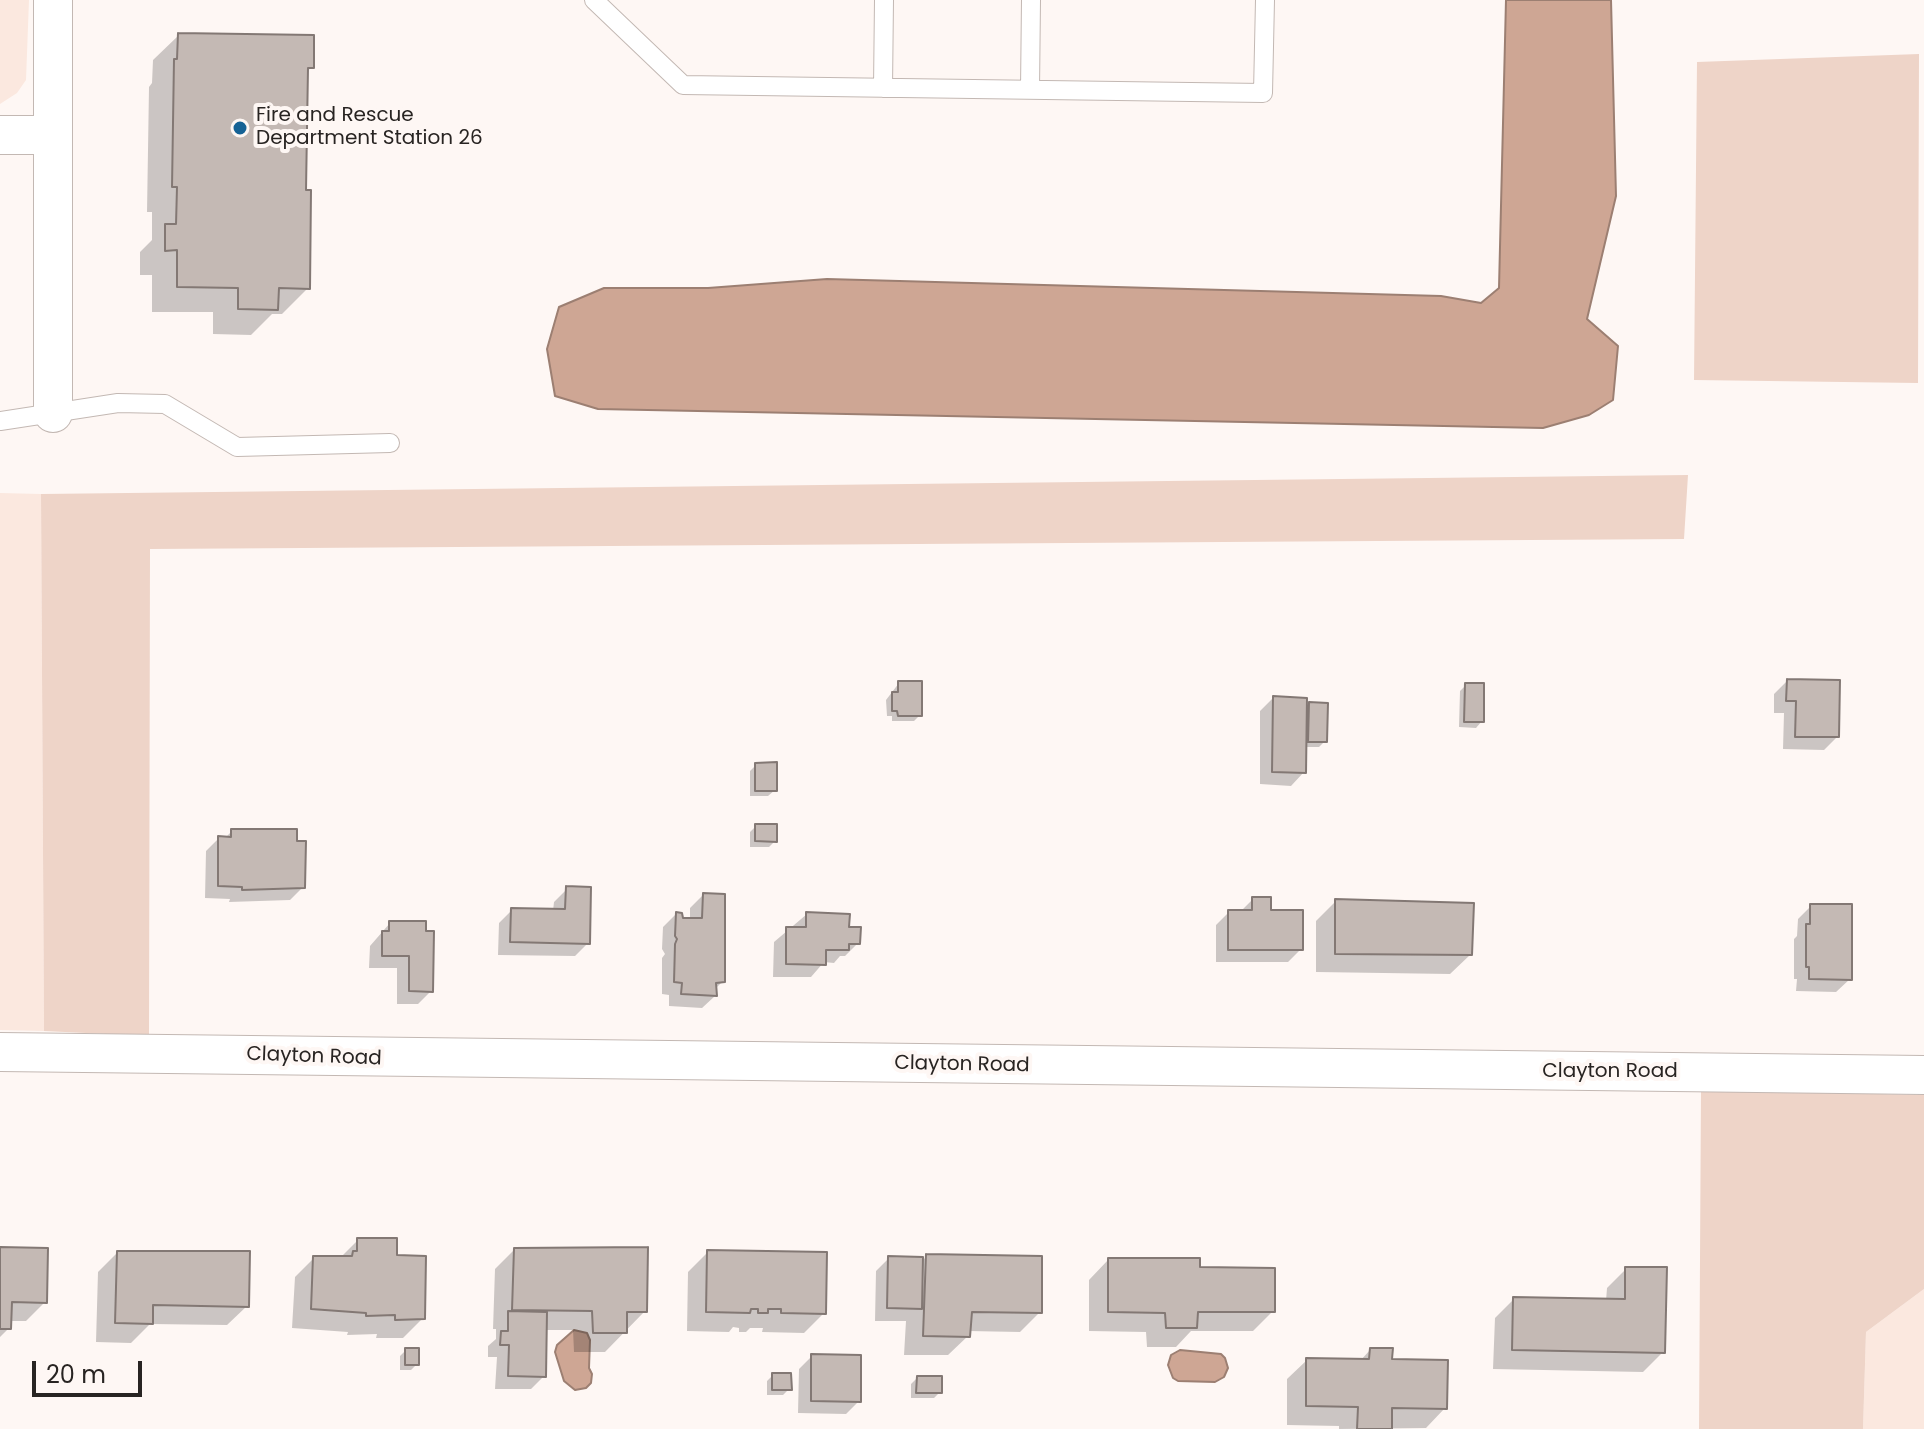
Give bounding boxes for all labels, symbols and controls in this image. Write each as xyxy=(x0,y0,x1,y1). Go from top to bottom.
place label: Fire and Rescue Department Station 26 xyxy=(256,104,483,151)
marker: Fire and Rescue Department Station 26 xyxy=(231,119,249,137)
street label: Clayton Road xyxy=(246,1043,382,1071)
street label: Clayton Road xyxy=(894,1052,1030,1078)
street label: Clayton Road xyxy=(1542,1060,1678,1084)
scale bar xyxy=(36,1345,146,1395)
text: 20 m xyxy=(46,1358,106,1391)

